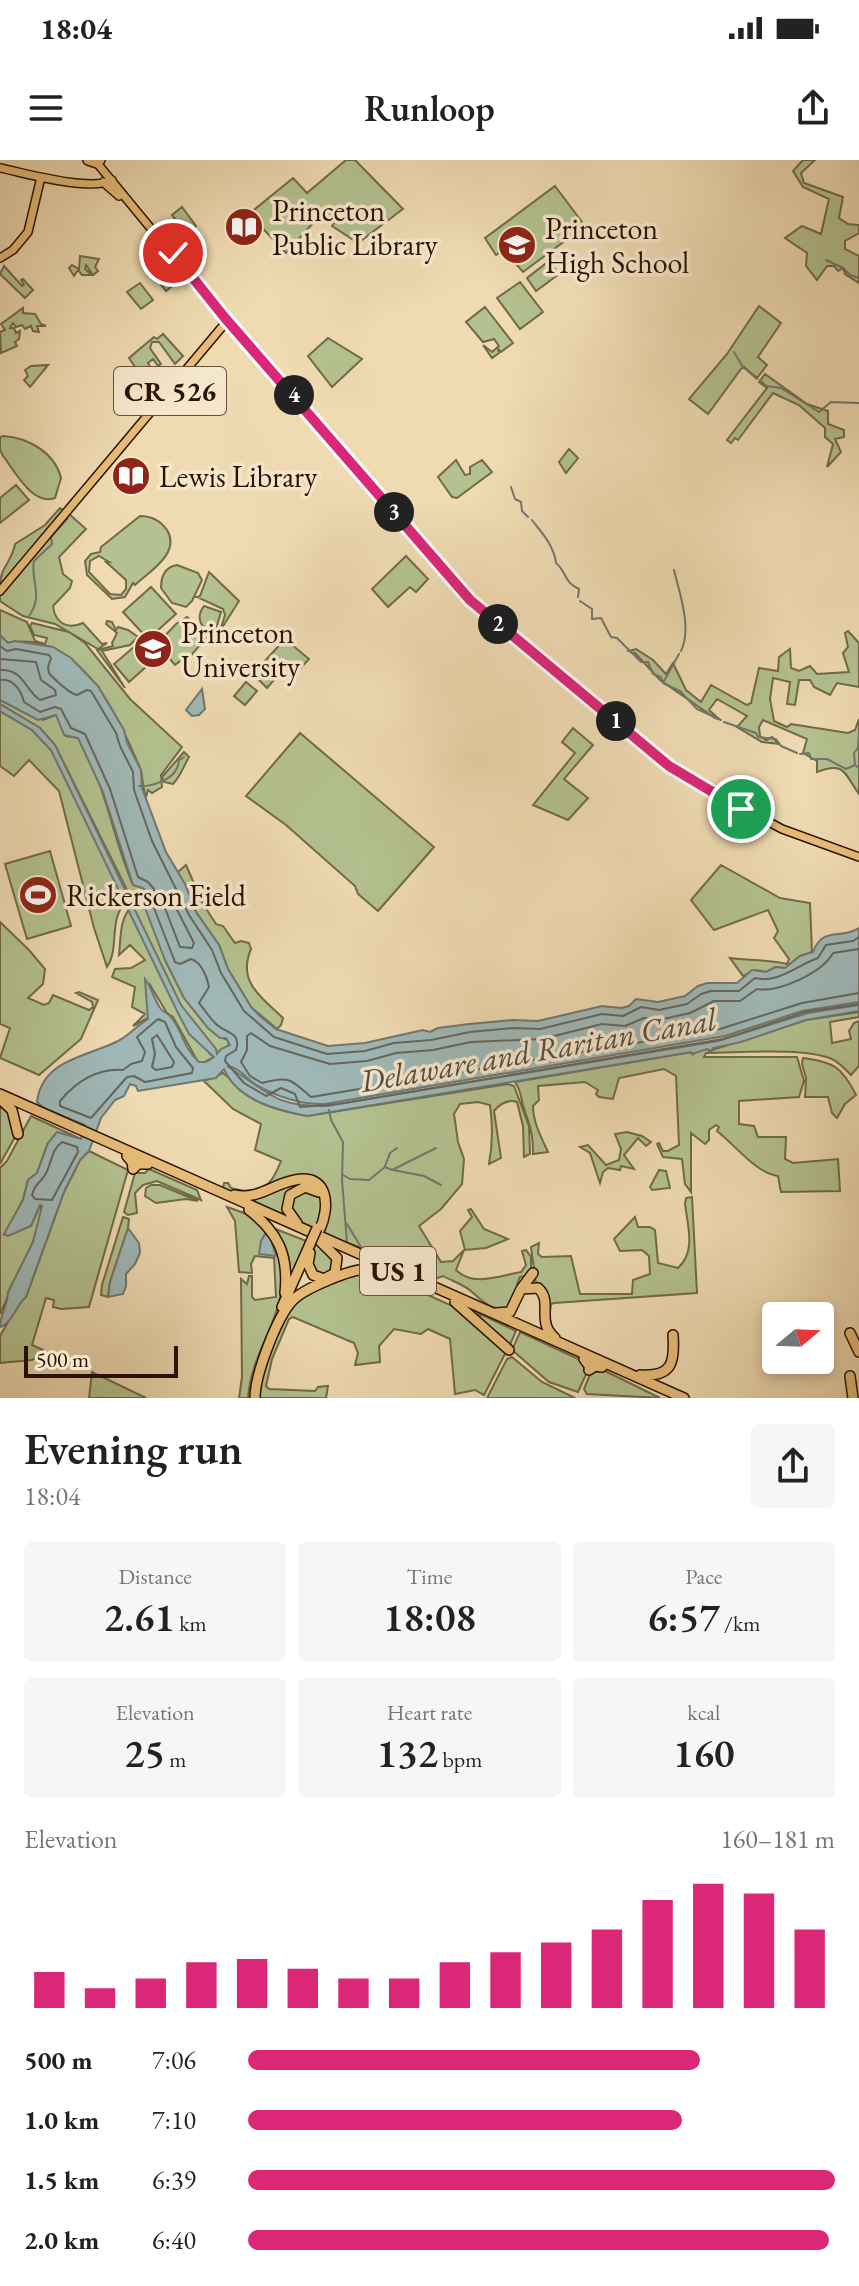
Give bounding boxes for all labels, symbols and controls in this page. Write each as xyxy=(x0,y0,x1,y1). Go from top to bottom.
text: 18:04 xyxy=(40,9,112,48)
text: Runloop xyxy=(364,85,495,132)
icon: menu xyxy=(24,86,68,130)
icon: share xyxy=(791,86,835,130)
place label: Princeton Public Library xyxy=(272,191,438,264)
library icon: Princeton Public Library xyxy=(223,206,265,248)
place label: Princeton High School xyxy=(545,209,689,282)
pin xyxy=(139,219,207,287)
school or university icon: Princeton High School xyxy=(496,224,538,266)
icon: check xyxy=(151,231,195,275)
road number: CR 526 xyxy=(114,367,226,415)
pin: 4 xyxy=(274,375,314,415)
text: 4 xyxy=(288,380,300,409)
library icon: Lewis Library xyxy=(110,455,152,497)
place label: Lewis Library xyxy=(159,457,318,496)
pin: 3 xyxy=(374,492,414,532)
text: 3 xyxy=(388,497,400,526)
pin: 2 xyxy=(478,604,518,644)
text: 2 xyxy=(492,609,504,638)
place label: Princeton University xyxy=(181,613,301,686)
school or university icon: Princeton University xyxy=(132,628,174,670)
pin: 1 xyxy=(596,701,636,741)
text: 1 xyxy=(610,706,622,735)
pin xyxy=(707,775,775,843)
icon: arrive xyxy=(719,787,763,831)
sports icon: Rickerson Field xyxy=(17,874,59,916)
place label: Rickerson Field xyxy=(66,876,247,915)
water label: Delaware and Raritan Canal xyxy=(356,998,720,1102)
road number: US 1 xyxy=(360,1247,436,1295)
north arrow xyxy=(762,1302,834,1374)
map controls xyxy=(762,1302,834,1374)
scale bar xyxy=(24,1342,178,1378)
text: 500 m xyxy=(36,1345,89,1374)
text: Evening run xyxy=(24,1420,243,1477)
button: share xyxy=(751,1424,835,1508)
text: 18:04 xyxy=(24,1479,80,1513)
text: Distance xyxy=(118,1562,192,1591)
text: Time xyxy=(407,1562,452,1591)
text: Pace xyxy=(685,1562,722,1591)
text: 2.61 xyxy=(104,1591,175,1643)
text: 18:08 xyxy=(383,1591,476,1643)
text: 6:57 xyxy=(647,1591,720,1643)
text: km xyxy=(175,1609,207,1638)
text: /km xyxy=(720,1609,760,1638)
text: Elevation xyxy=(116,1698,195,1727)
text: Heart rate xyxy=(387,1698,472,1727)
text: kcal xyxy=(687,1698,720,1727)
text: 25 xyxy=(124,1727,165,1779)
text: 132 xyxy=(377,1727,438,1779)
text: 160 xyxy=(673,1727,735,1779)
text: m xyxy=(165,1745,186,1774)
text: bpm xyxy=(438,1745,482,1774)
text: Elevation xyxy=(24,1822,118,1856)
text: 160–181 m xyxy=(720,1822,835,1856)
text: 500 m xyxy=(24,2043,92,2077)
text: 7:06 xyxy=(152,2043,196,2077)
text: 1.0 km xyxy=(24,2103,99,2137)
text: 7:10 xyxy=(152,2103,196,2137)
text: 1.5 km xyxy=(24,2163,99,2197)
text: 6:39 xyxy=(152,2163,196,2197)
text: 2.0 km xyxy=(24,2223,99,2257)
text: 6:40 xyxy=(152,2223,196,2257)

